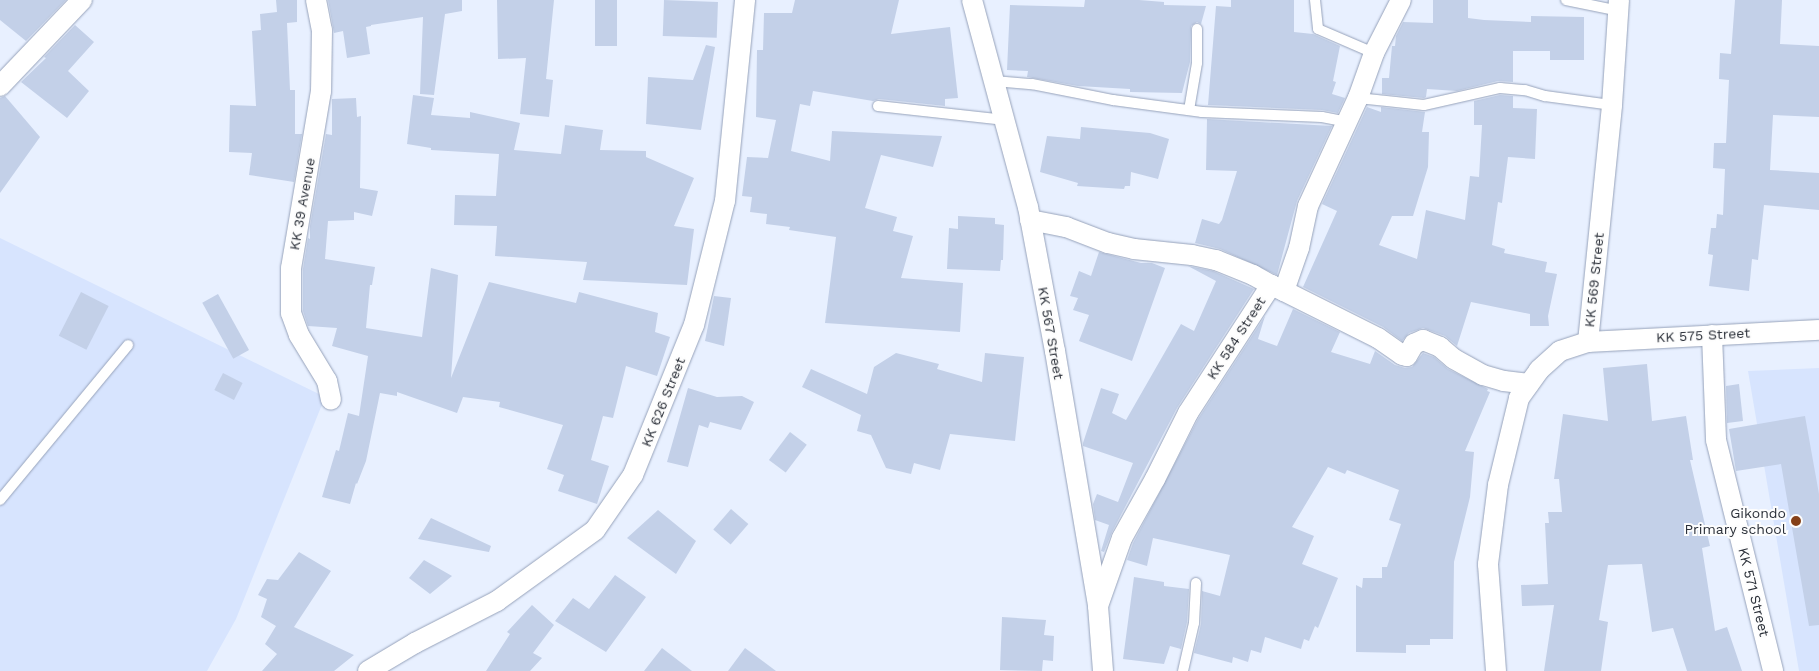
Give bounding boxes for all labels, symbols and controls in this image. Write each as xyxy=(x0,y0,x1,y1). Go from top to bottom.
street label: KK 39 Avenue xyxy=(286,156,318,252)
street label: KK 569 Street xyxy=(1581,232,1607,328)
street label: KK 567 Street xyxy=(1035,285,1067,381)
street label: KK 584 Street xyxy=(1203,293,1269,383)
street label: KK 575 Street xyxy=(1656,324,1750,346)
street label: KK 626 Street xyxy=(637,355,689,449)
place label: Gikondo Primary school xyxy=(1684,505,1786,538)
marker: Gikondo Primary school xyxy=(1790,515,1802,527)
street label: KK 571 Street xyxy=(1735,546,1773,638)

